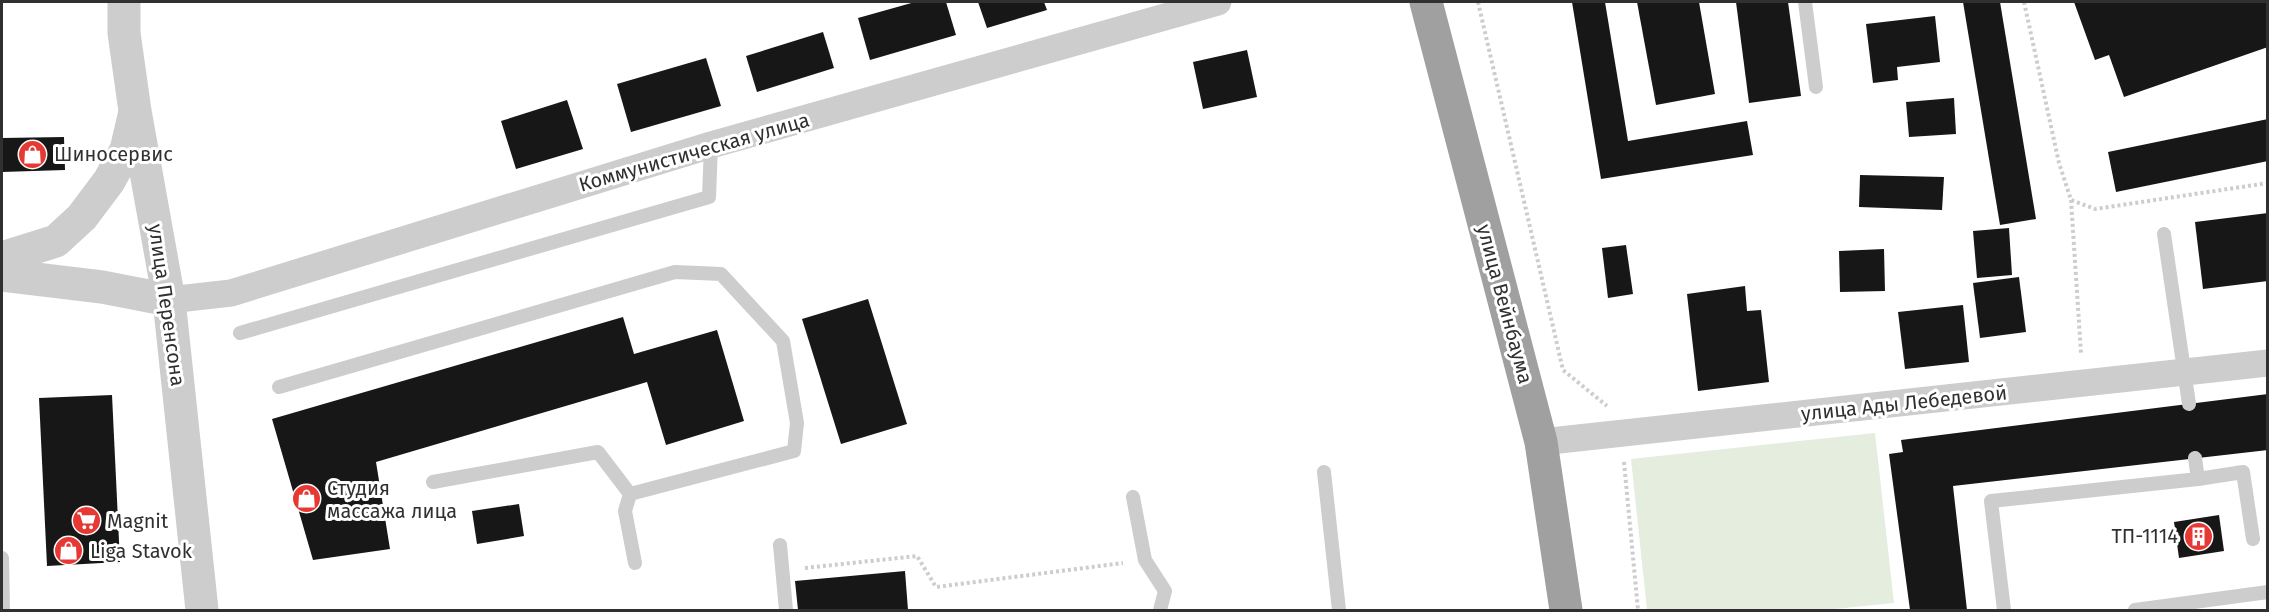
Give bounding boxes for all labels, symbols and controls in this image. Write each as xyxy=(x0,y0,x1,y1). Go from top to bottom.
street label: Коммунистическая улица xyxy=(576,108,812,196)
shop icon: Шиносервис xyxy=(17,138,49,170)
place label: Шиносервис xyxy=(54,142,173,166)
street label: улица Перенсона xyxy=(144,222,190,388)
street label: улица Вейнбаума xyxy=(1472,222,1538,386)
street label: улица Ады Лебедевой xyxy=(1800,380,2008,426)
place label: Студия массажа лица xyxy=(327,476,457,523)
shop icon: Студия массажа лица xyxy=(290,483,322,515)
supermarket icon: Magnit xyxy=(70,505,102,537)
place label: Magnit xyxy=(107,509,169,533)
building icon: ТП-1114 xyxy=(2183,520,2215,552)
place label: ТП-1114 xyxy=(2111,524,2178,548)
shop icon: Liga Stavok xyxy=(53,535,85,567)
place label: Liga Stavok xyxy=(90,539,193,563)

